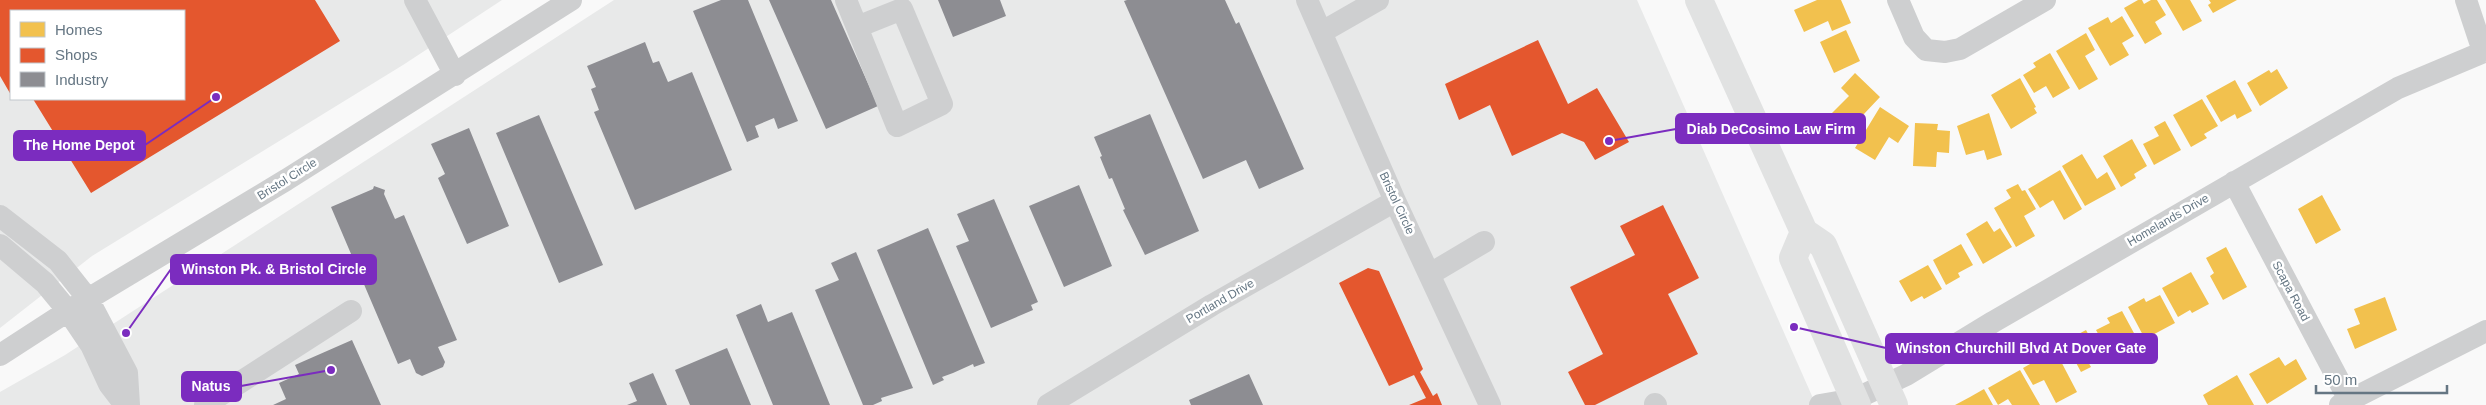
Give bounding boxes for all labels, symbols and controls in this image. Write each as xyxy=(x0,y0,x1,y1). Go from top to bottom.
legend xyxy=(10,10,185,100)
text: Homes xyxy=(55,21,103,38)
text: Shops xyxy=(55,46,98,63)
text: Industry xyxy=(55,71,109,88)
callout: Diab DeCosimo Law Firm xyxy=(1676,114,1865,143)
text: Diab DeCosimo Law Firm xyxy=(1687,121,1855,137)
callout: The Home Depot xyxy=(14,131,145,160)
text: The Home Depot xyxy=(23,137,135,153)
street label: Bristol Circle xyxy=(255,155,320,203)
street label: Bristol Circle xyxy=(1376,170,1418,237)
street label: Homelands Drive xyxy=(2125,191,2212,249)
callout: Winston Pk. & Bristol Circle xyxy=(171,255,376,284)
street label: Scapa Road xyxy=(2269,259,2313,323)
text: Winston Pk. & Bristol Circle xyxy=(181,261,367,277)
street label: Portland Drive xyxy=(1184,276,1257,326)
callout: Winston Churchill Blvd At Dover Gate xyxy=(1886,334,2157,363)
text: Winston Churchill Blvd At Dover Gate xyxy=(1896,340,2147,356)
scale bar xyxy=(2316,362,2447,394)
text: 50 m xyxy=(2324,371,2357,388)
callout: Natus xyxy=(182,372,241,401)
text: Natus xyxy=(192,378,231,394)

